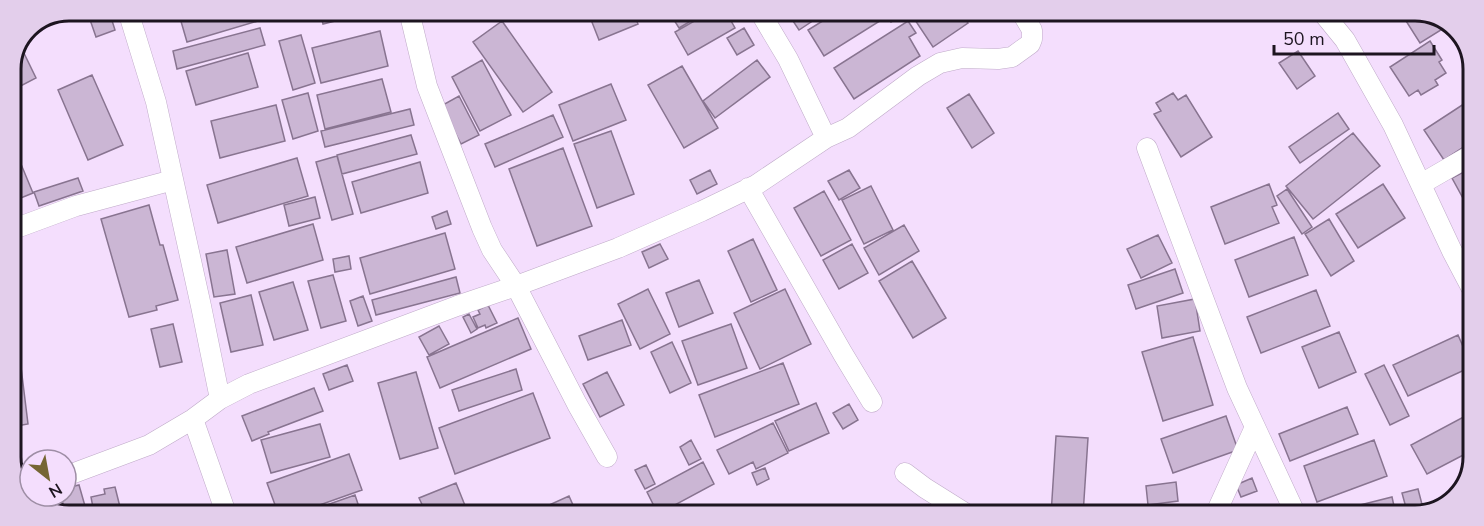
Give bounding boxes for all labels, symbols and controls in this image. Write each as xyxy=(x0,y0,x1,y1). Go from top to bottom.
scale bar xyxy=(1274,18,1434,56)
text: 50 m xyxy=(1283,27,1325,51)
north arrow xyxy=(18,448,78,508)
text: N xyxy=(44,477,66,503)

